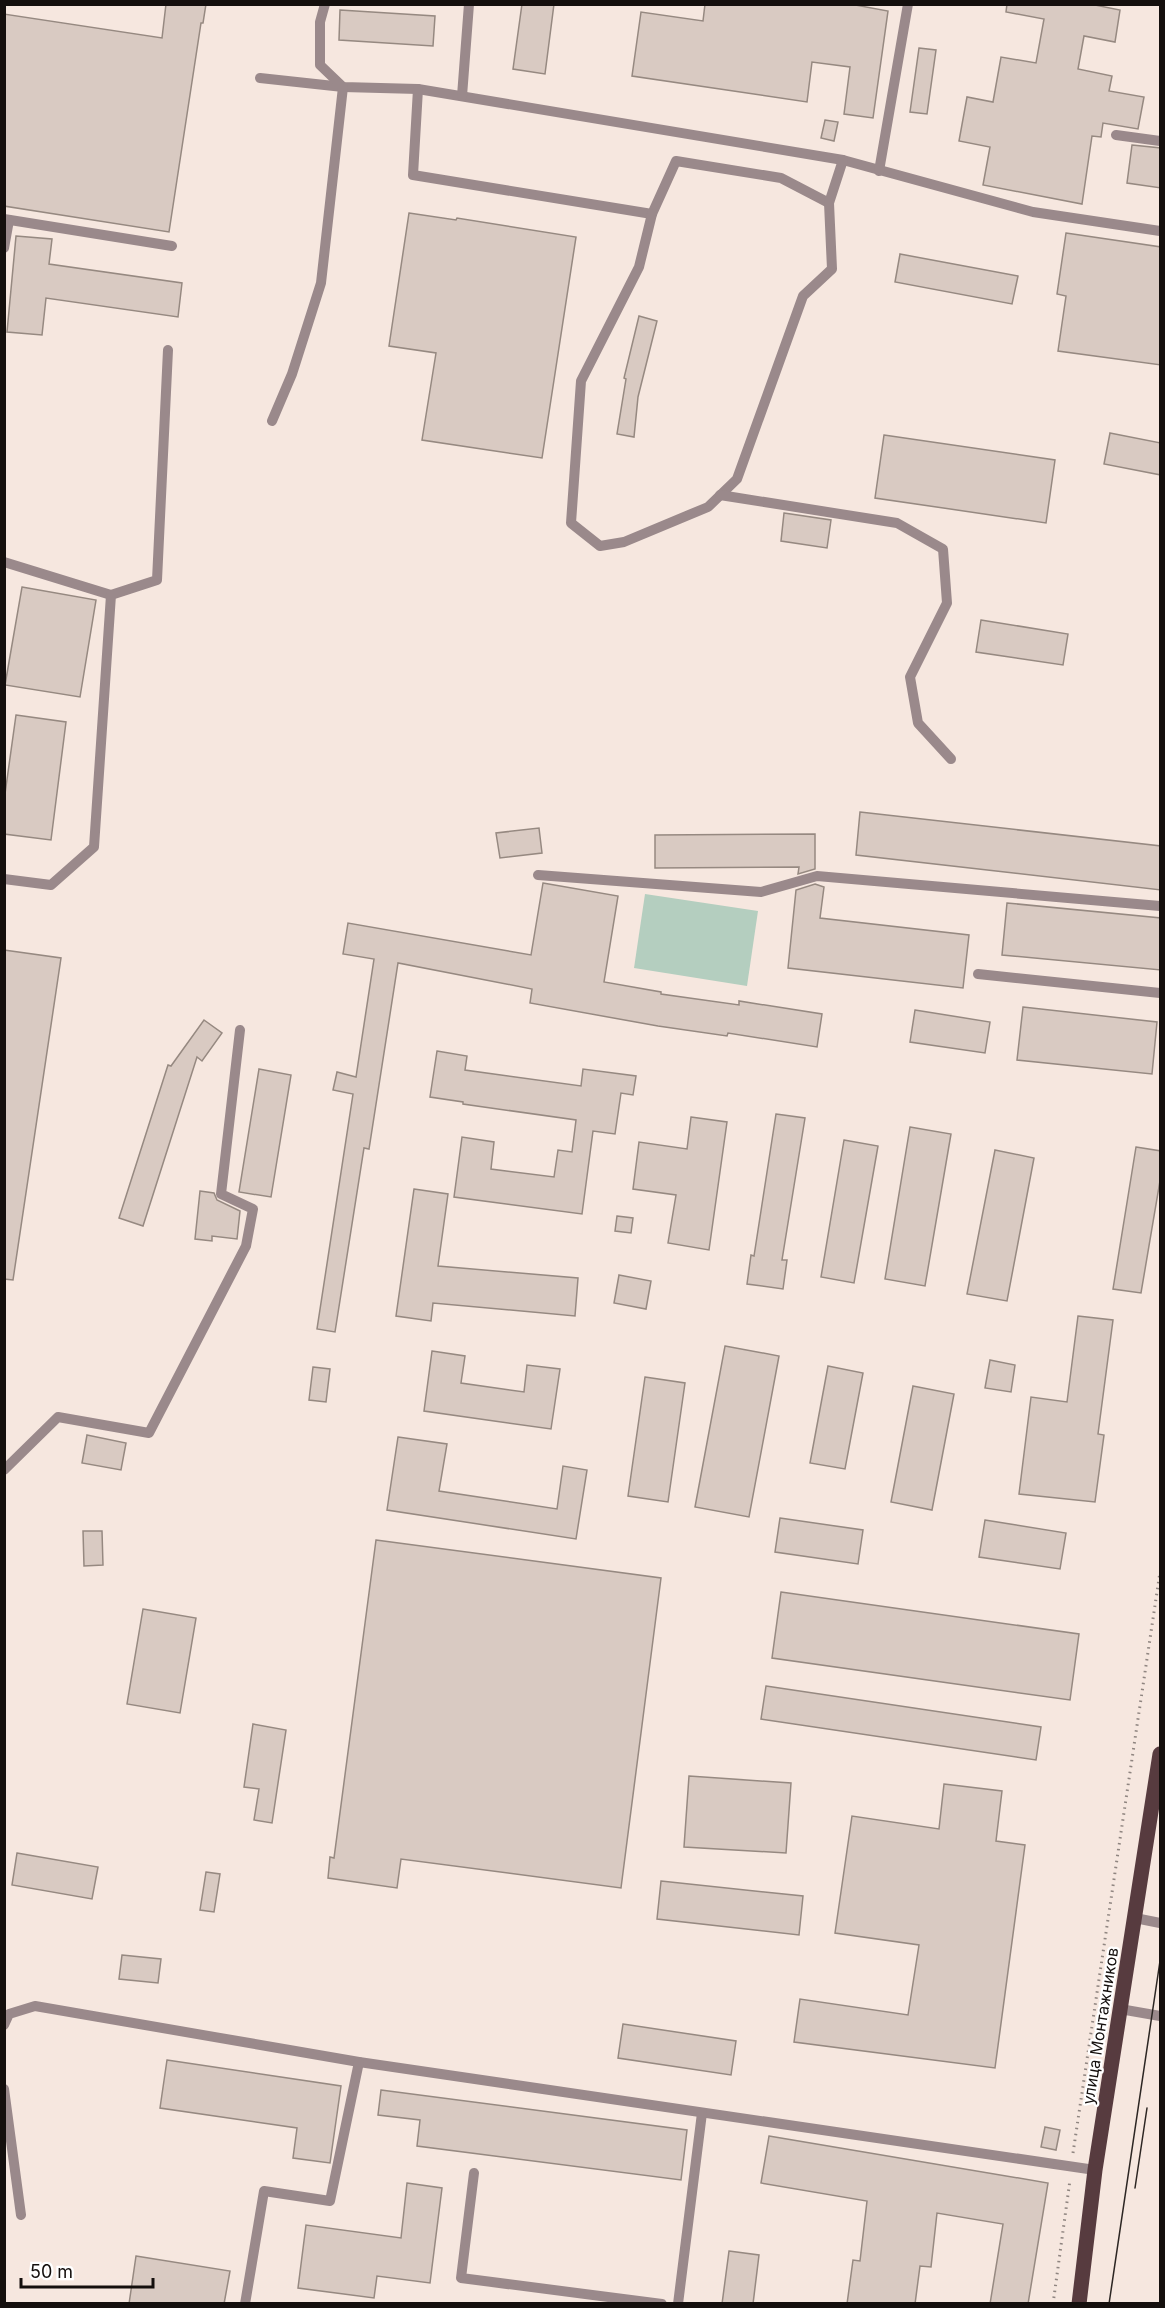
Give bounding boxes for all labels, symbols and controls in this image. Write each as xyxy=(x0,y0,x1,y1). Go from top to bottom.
street label: улица Монтажников xyxy=(1078,1946,1122,2106)
scale bar xyxy=(21,2251,153,2289)
text: 50 m xyxy=(30,2261,73,2282)

